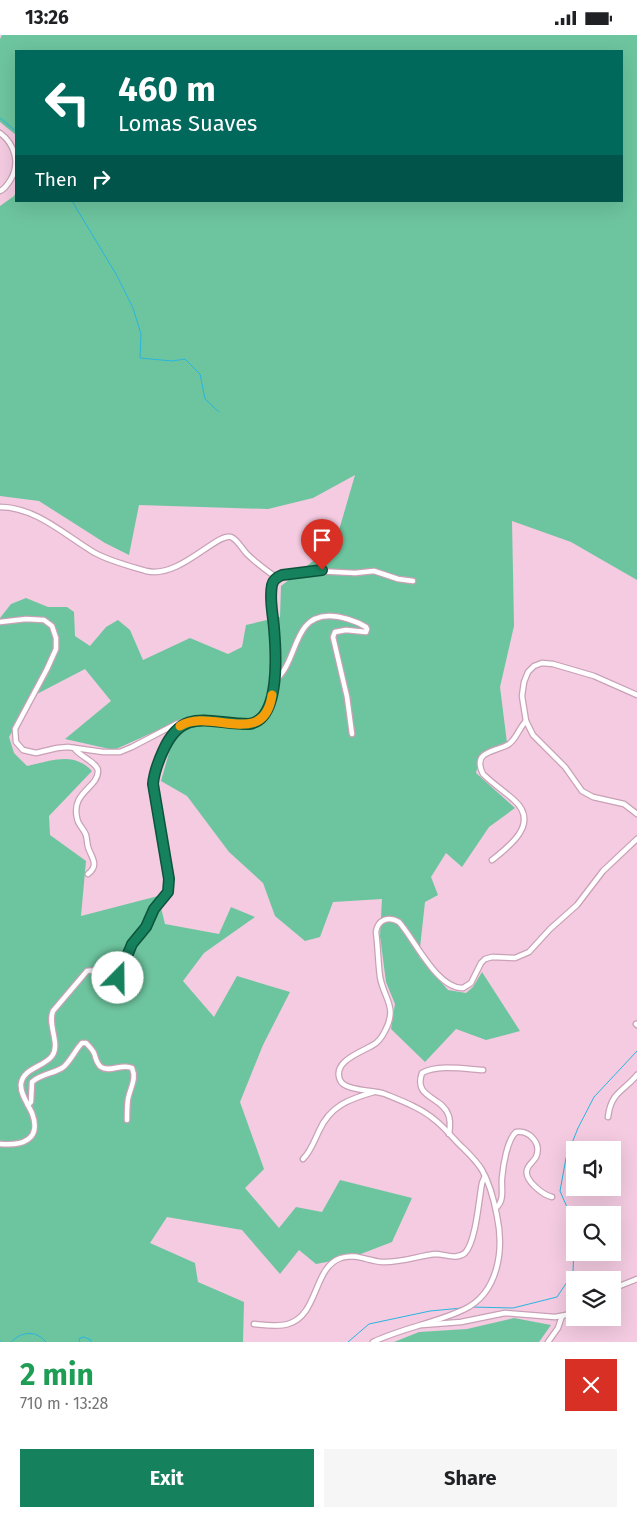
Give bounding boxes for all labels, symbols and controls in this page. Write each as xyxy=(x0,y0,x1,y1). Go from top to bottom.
text: 13:26 xyxy=(25,6,69,29)
text: 460 m xyxy=(118,68,216,110)
icon: left xyxy=(35,70,100,135)
text: Lomas Suaves xyxy=(118,110,257,137)
icon: right xyxy=(87,165,115,193)
text: Then xyxy=(35,168,77,191)
pin xyxy=(301,519,343,570)
icon: arrive xyxy=(308,526,336,554)
position arrow xyxy=(91,951,143,1003)
map controls xyxy=(566,1141,621,1326)
button: sound xyxy=(566,1141,621,1196)
button: search xyxy=(566,1206,621,1261)
button: layers xyxy=(566,1271,621,1326)
text: 2 min xyxy=(20,1357,94,1393)
button: close xyxy=(565,1359,617,1411)
text: 710 m · 13:28 xyxy=(20,1394,108,1413)
button: Exit xyxy=(20,1449,314,1507)
button: Share xyxy=(324,1449,617,1507)

